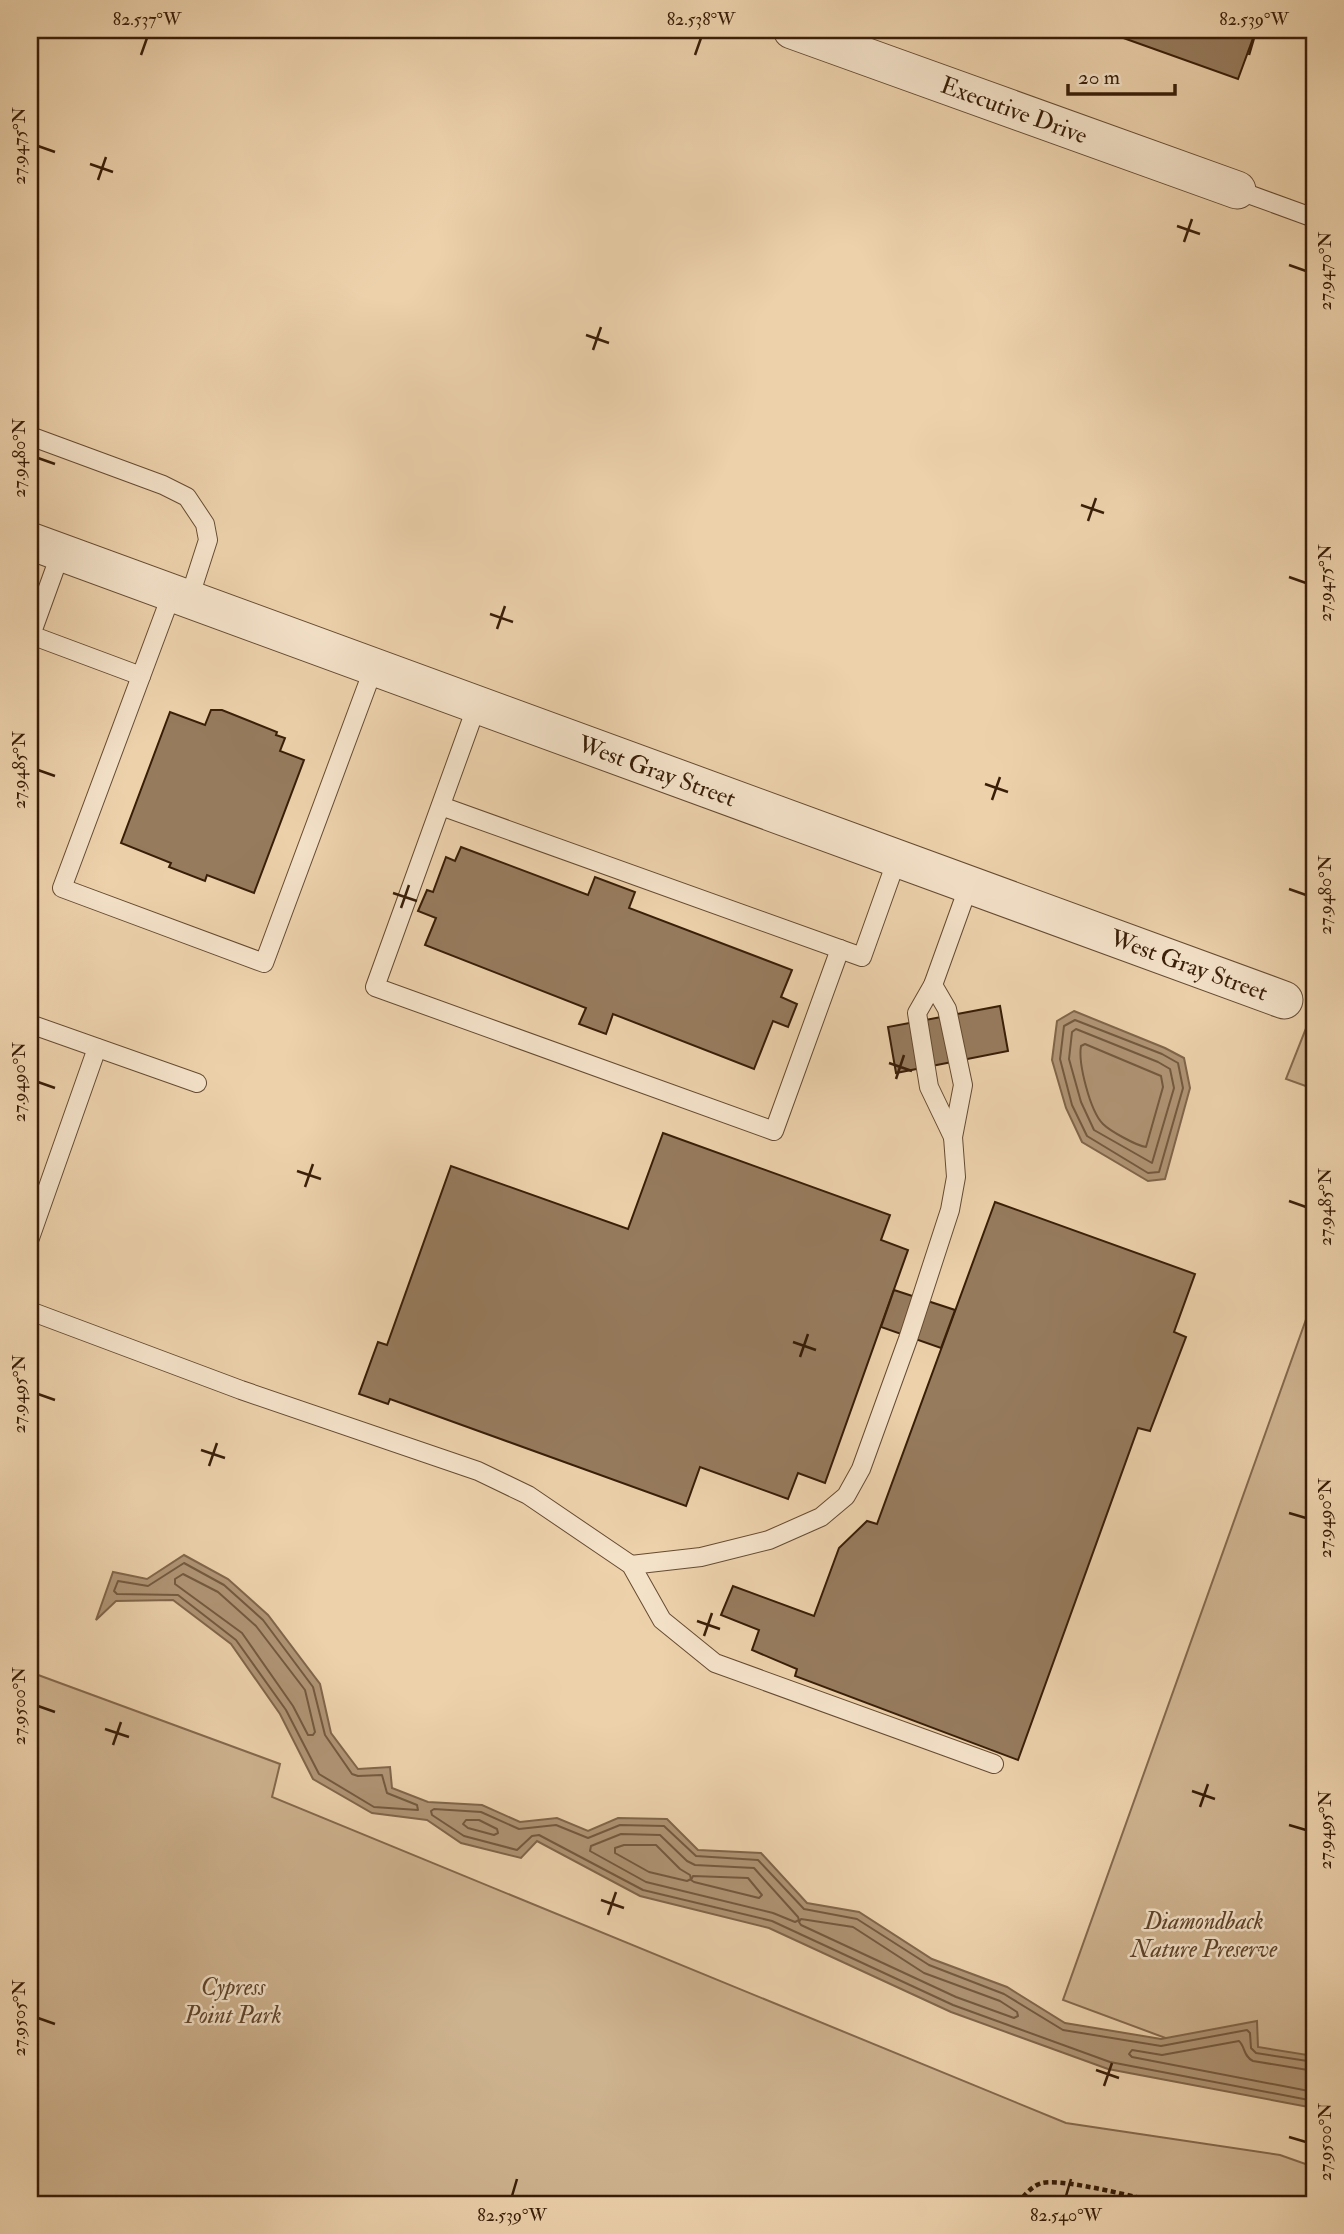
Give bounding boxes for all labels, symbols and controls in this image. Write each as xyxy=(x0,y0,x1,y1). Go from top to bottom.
text: 82.537°W xyxy=(113,8,182,31)
text: 82.538°W xyxy=(667,8,736,31)
text: 82.539°W xyxy=(1219,8,1289,31)
scale bar xyxy=(1068,52,1174,96)
text: 20 m xyxy=(1078,64,1120,91)
street label: Executive Drive xyxy=(936,70,1092,151)
text: 27.9475°N xyxy=(8,107,31,185)
text: 27.9470°N xyxy=(1314,232,1337,310)
text: 27.9480°N xyxy=(8,418,31,498)
text: 27.9475°N xyxy=(1314,544,1337,622)
street label: West Gray Street xyxy=(573,728,740,814)
text: 27.9485°N xyxy=(8,731,31,809)
text: 27.9480°N xyxy=(1314,855,1337,935)
street label: West Gray Street xyxy=(1105,922,1272,1008)
text: 27.9490°N xyxy=(8,1042,31,1122)
text: 27.9485°N xyxy=(1314,1168,1337,1246)
text: 27.9495°N xyxy=(8,1355,31,1433)
text: 27.9490°N xyxy=(1314,1478,1337,1558)
text: 27.9500°N xyxy=(8,1667,31,1745)
text: 27.9495°N xyxy=(1314,1791,1337,1869)
park label: Diamondback Nature Preserve xyxy=(1129,1906,1278,1965)
park label: Cypress Point Park xyxy=(183,1972,282,2031)
text: 27.9505°N xyxy=(8,1979,31,2057)
text: 27.9500°N xyxy=(1314,2103,1337,2181)
text: 82.539°W xyxy=(477,2204,547,2227)
text: 82.540°W xyxy=(1030,2204,1103,2227)

